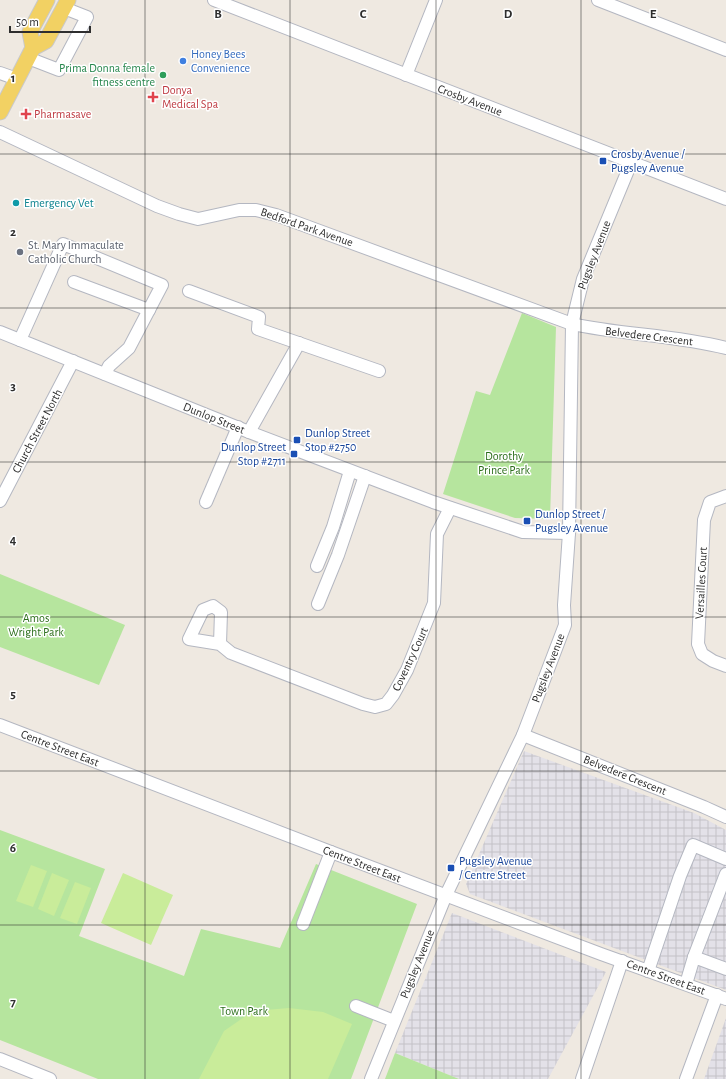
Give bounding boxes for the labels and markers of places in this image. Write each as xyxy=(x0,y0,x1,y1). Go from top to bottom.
place label: Honey Bees Convenience xyxy=(191,48,250,74)
marker: Honey Bees Convenience xyxy=(178,56,188,66)
place label: Prima Donna female fitness centre xyxy=(59,62,155,88)
marker: Prima Donna female fitness centre xyxy=(158,70,168,80)
place label: Donya Medical Spa xyxy=(162,84,219,110)
marker: Donya Medical Spa xyxy=(147,91,159,103)
place label: Pharmasave xyxy=(34,108,91,120)
marker: Pharmasave xyxy=(21,109,31,119)
place label: Crosby Avenue / Pugsley Avenue xyxy=(611,148,685,175)
marker: Crosby Avenue / Pugsley Avenue xyxy=(598,156,608,166)
place label: Emergency Vet xyxy=(24,197,94,210)
marker: Emergency Vet xyxy=(11,198,21,208)
place label: St. Mary Immaculate Catholic Church xyxy=(28,239,124,265)
marker: St. Mary Immaculate Catholic Church xyxy=(15,247,25,257)
place label: Dunlop Street Stop #2750 xyxy=(305,427,370,453)
marker: Dunlop Street Stop #2750 xyxy=(292,435,302,445)
place label: Dunlop Street Stop #2711 xyxy=(221,441,286,467)
marker: Dunlop Street Stop #2711 xyxy=(289,449,299,459)
place label: Dunlop Street / Pugsley Avenue xyxy=(535,508,608,535)
marker: Dunlop Street / Pugsley Avenue xyxy=(522,516,532,526)
place label: Pugsley Avenue / Centre Street xyxy=(459,855,532,881)
marker: Pugsley Avenue / Centre Street xyxy=(446,863,456,873)

